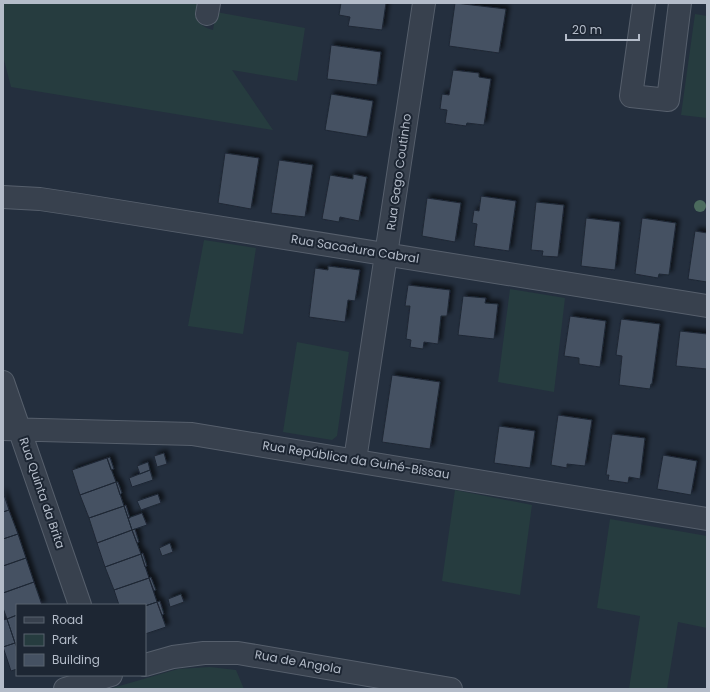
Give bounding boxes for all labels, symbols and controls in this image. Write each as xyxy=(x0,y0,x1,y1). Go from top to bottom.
scale bar xyxy=(566,16,639,42)
text: 20 m xyxy=(572,21,602,38)
street label: Rua Gago Coutinho xyxy=(382,112,415,231)
street label: Rua Sacadura Cabral xyxy=(290,230,420,267)
street label: Rua Quinta da Brita xyxy=(15,435,69,551)
street label: Rua República da Guiné-Bissau xyxy=(261,436,451,483)
legend xyxy=(16,604,146,676)
text: Road xyxy=(52,611,83,628)
text: Park xyxy=(52,631,79,648)
street label: Rua de Angola xyxy=(253,646,343,677)
text: Building xyxy=(52,651,100,668)

